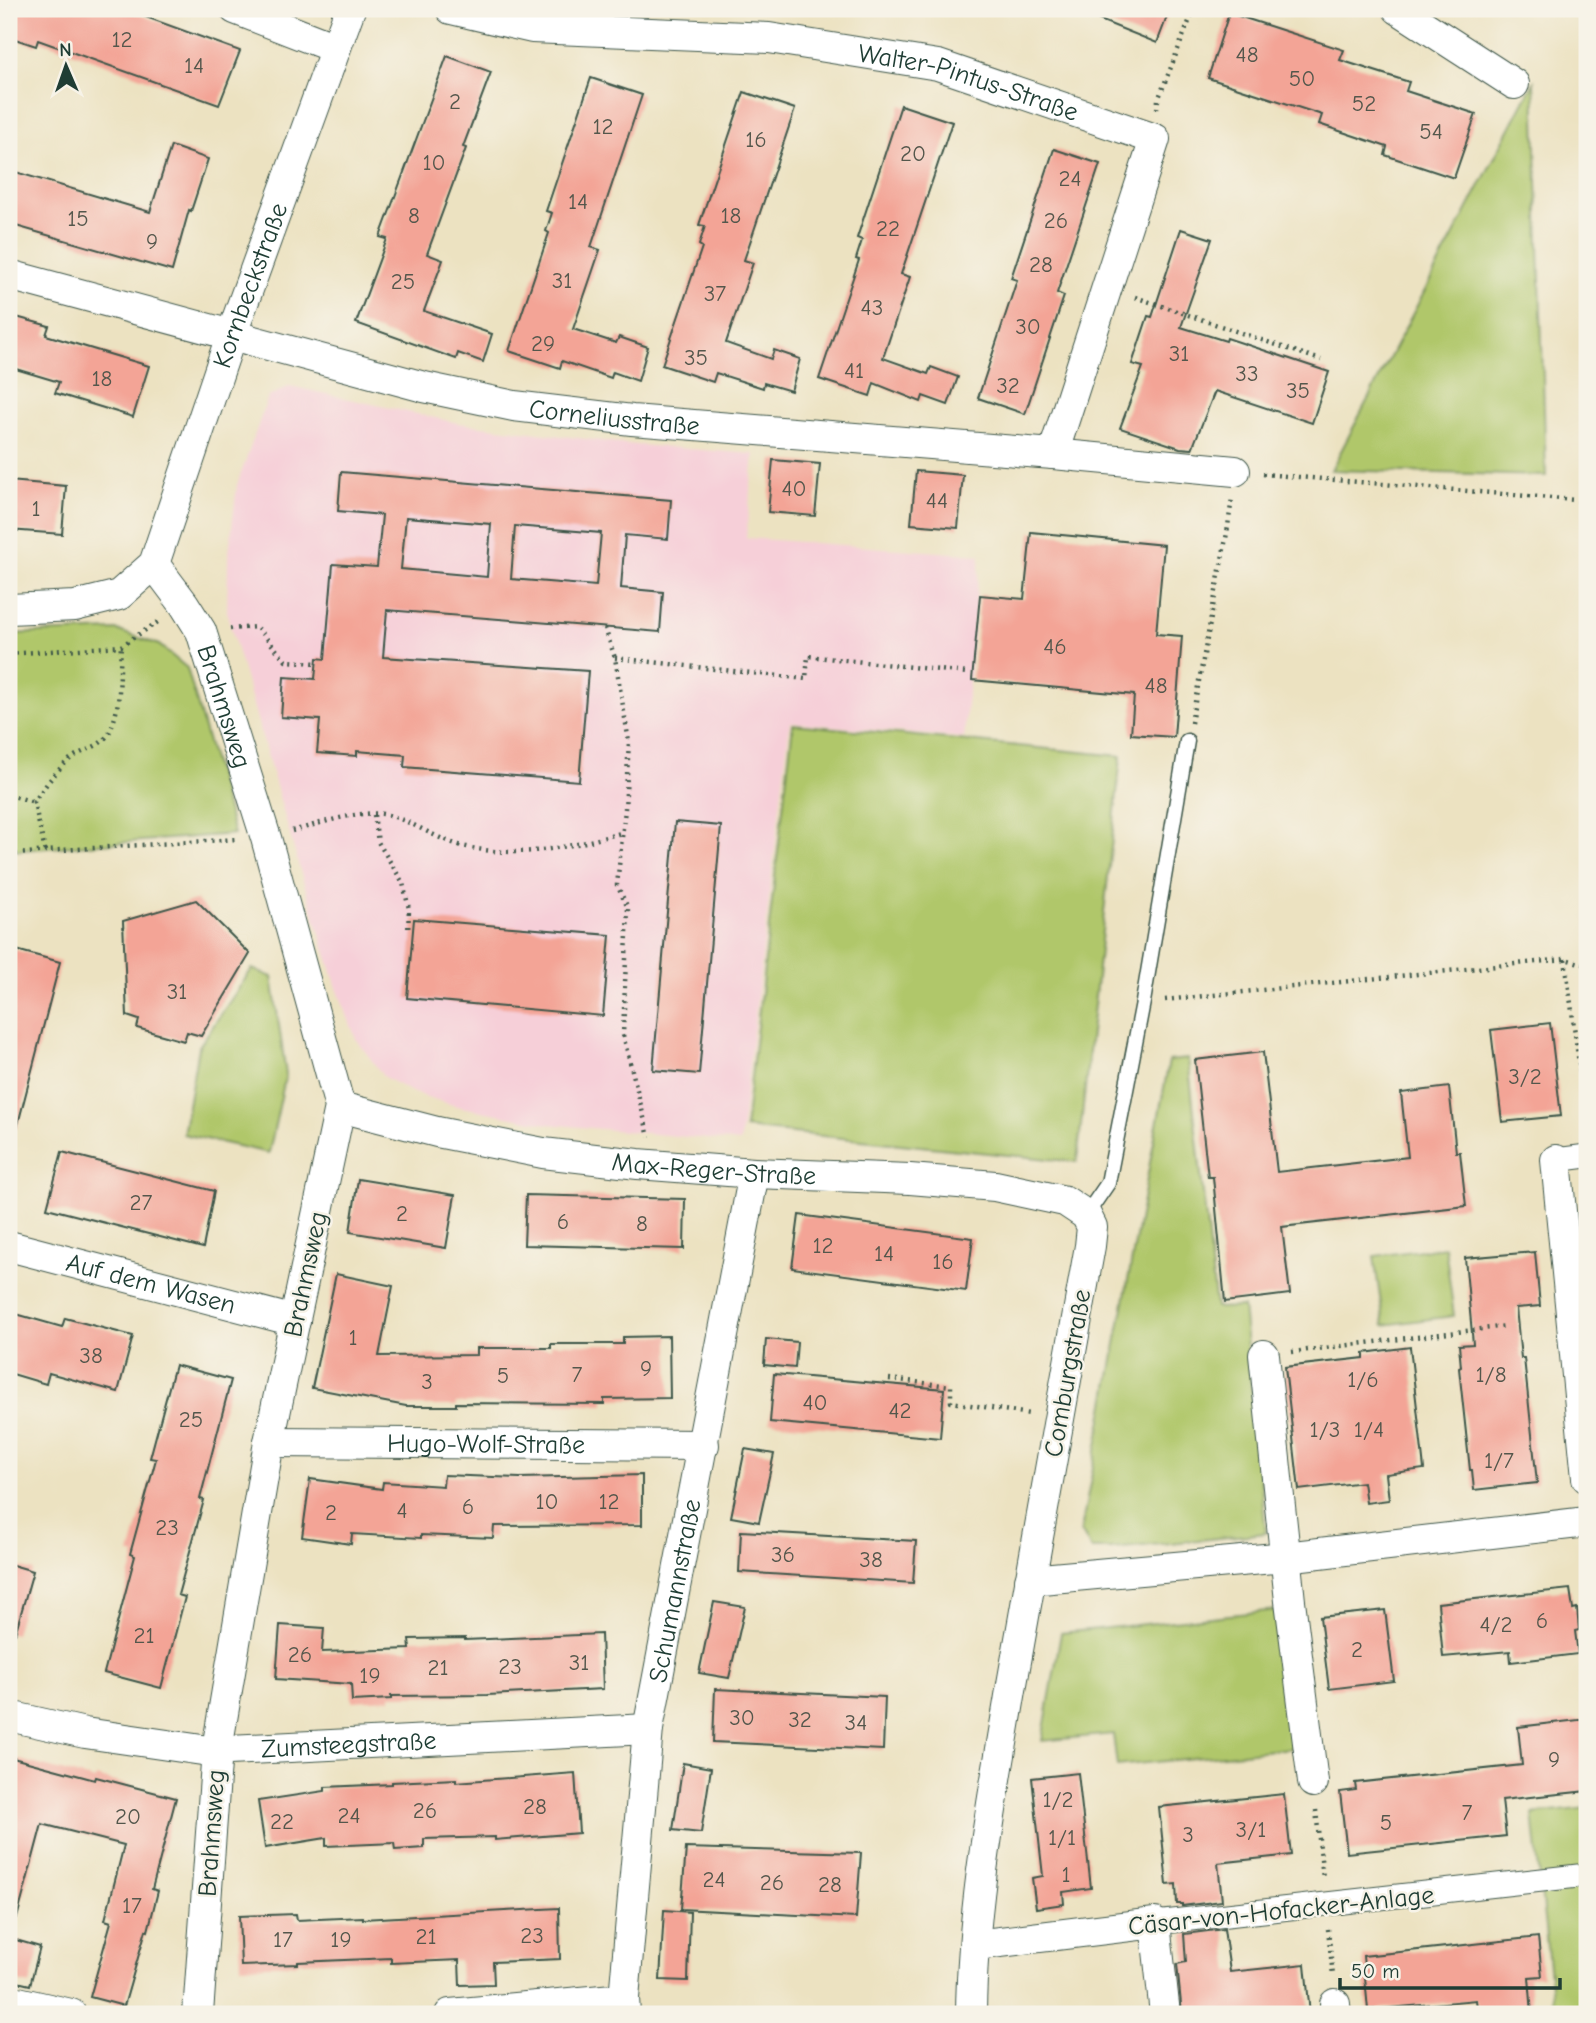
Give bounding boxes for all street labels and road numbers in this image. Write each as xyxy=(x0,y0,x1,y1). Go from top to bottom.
street label: Walter-Pintus-Straße xyxy=(856,38,1082,128)
street label: Kornbeckstraße xyxy=(207,199,294,372)
street label: Corneliusstraße xyxy=(527,394,701,441)
street label: Brahmsweg xyxy=(190,641,257,772)
street label: Max-Reger-Straße xyxy=(610,1147,817,1191)
street label: Brahmsweg xyxy=(278,1209,334,1340)
street label: Auf dem Wasen xyxy=(63,1248,239,1321)
street label: Comburgstraße xyxy=(1038,1287,1098,1459)
street label: Hugo-Wolf-Straße xyxy=(387,1429,585,1460)
street label: Schumannstraße xyxy=(643,1497,708,1685)
street label: Zumsteegstraße xyxy=(260,1726,437,1764)
street label: Brahmsweg xyxy=(193,1768,231,1898)
street label: Cäsar-von-Hofacker-Anlage xyxy=(1127,1880,1436,1942)

